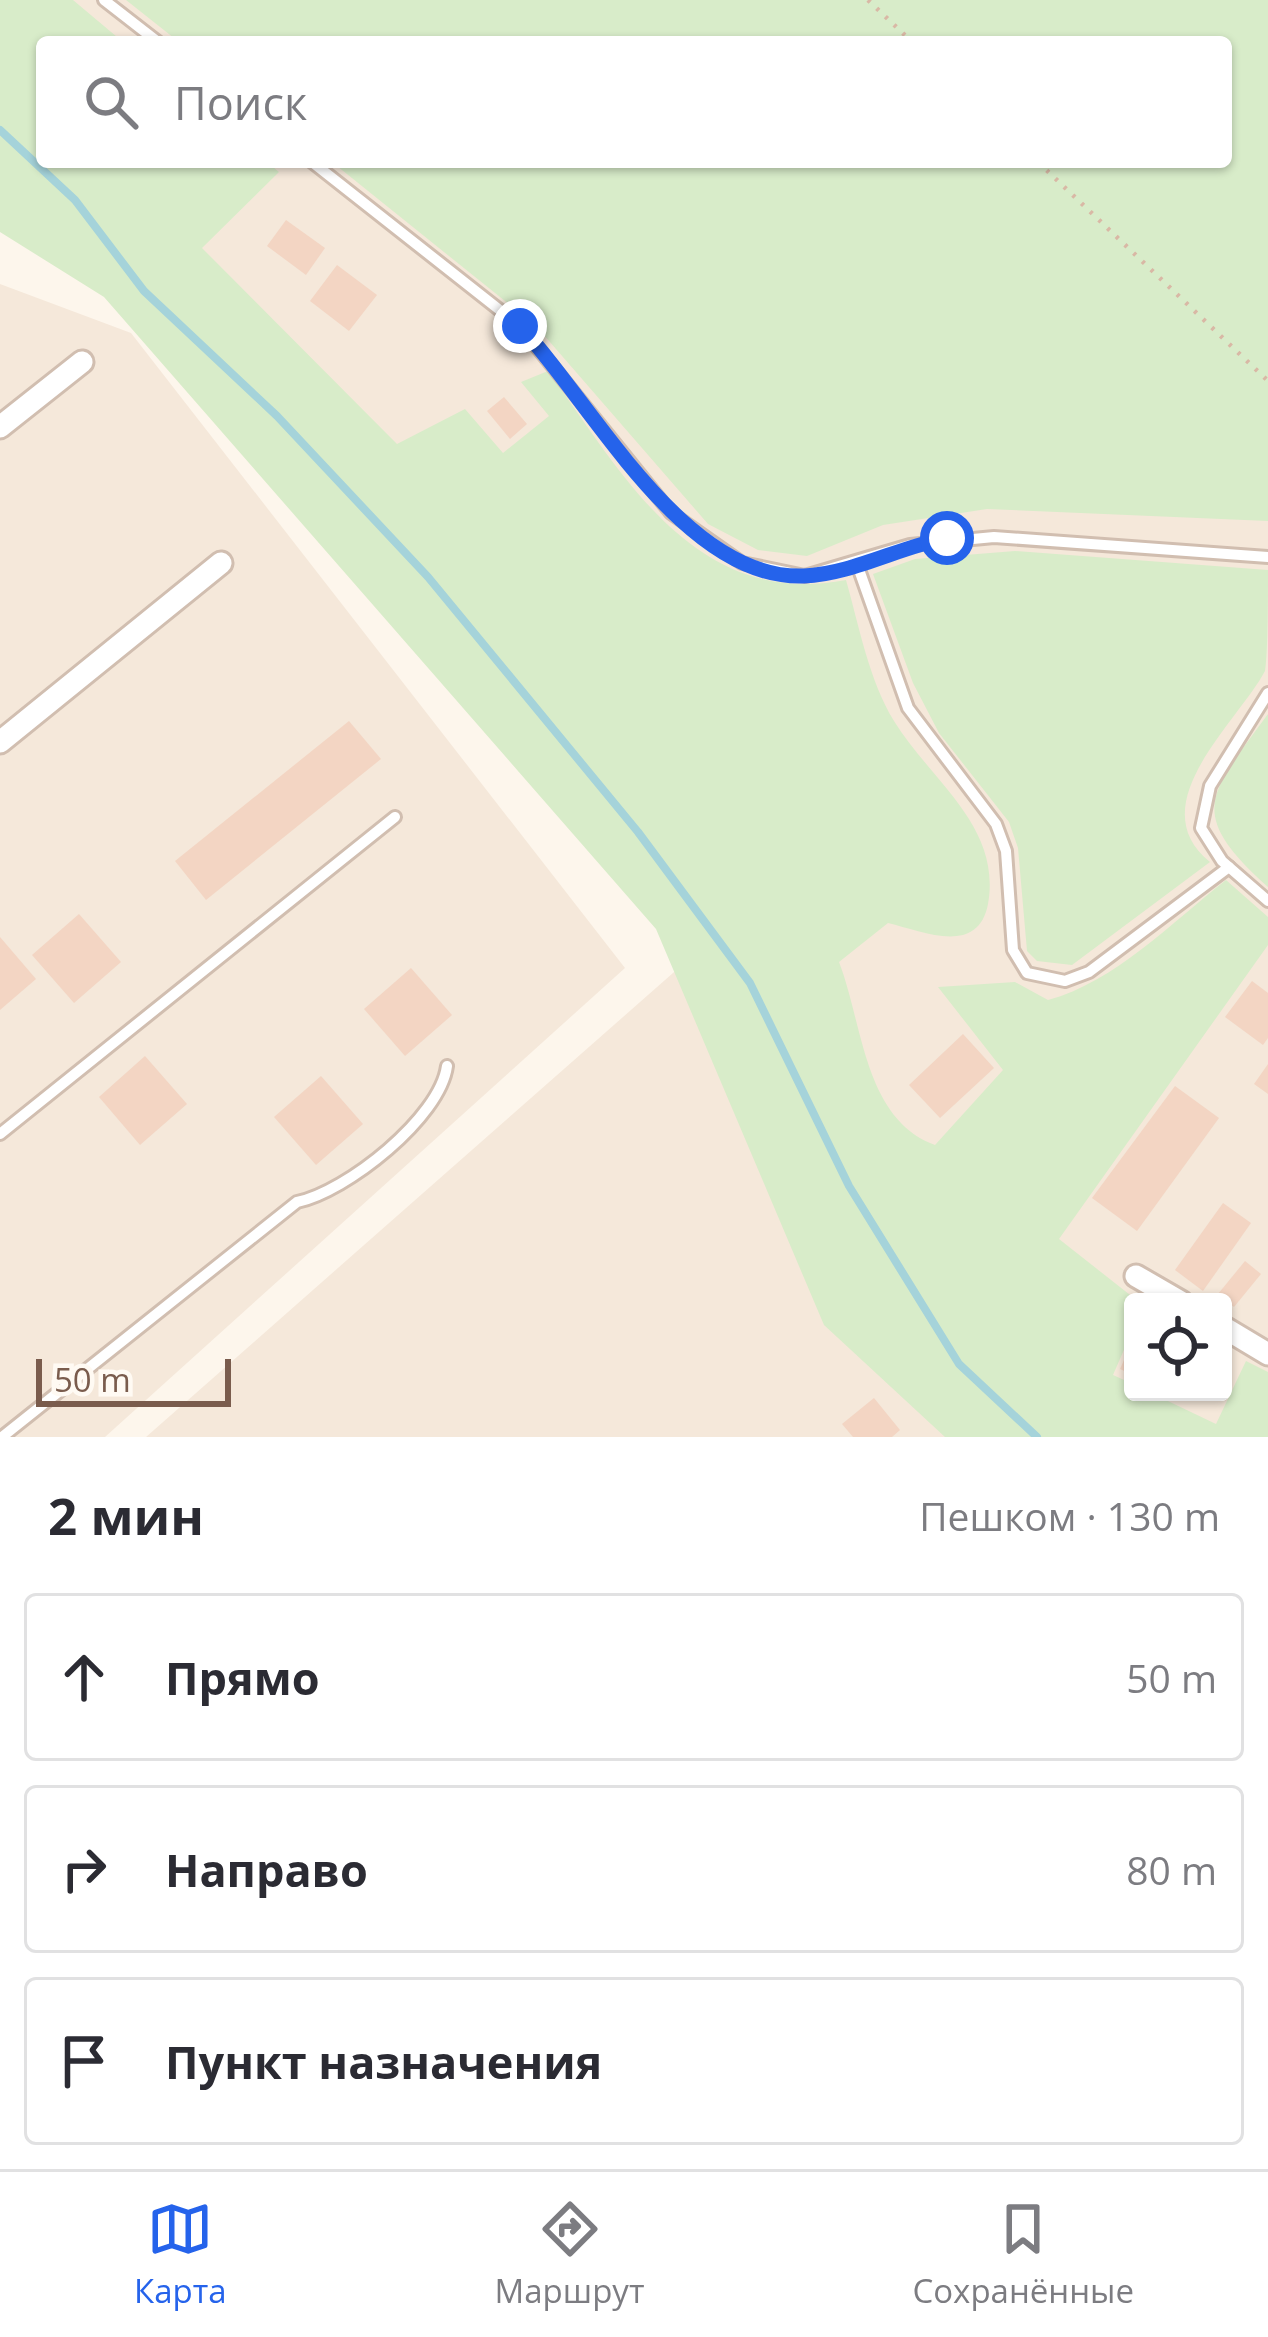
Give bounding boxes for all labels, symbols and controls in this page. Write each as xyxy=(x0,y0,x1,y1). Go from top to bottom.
search box xyxy=(36,36,1232,168)
icon: search xyxy=(78,69,144,135)
text: Поиск xyxy=(174,72,307,133)
route end xyxy=(493,299,547,353)
route start xyxy=(920,511,974,565)
map controls xyxy=(1124,1293,1232,1401)
button: locate xyxy=(1124,1293,1232,1401)
scale bar xyxy=(36,1353,231,1406)
text: 50 m xyxy=(54,1357,131,1402)
text: 2 мин xyxy=(48,1480,204,1550)
text: Пешком · 130 m xyxy=(919,1489,1220,1542)
icon: ahead xyxy=(51,1644,117,1710)
text: Прямо xyxy=(165,1647,320,1708)
text: 50 m xyxy=(1126,1651,1217,1704)
icon: right xyxy=(51,1836,117,1902)
text: Направо xyxy=(165,1839,368,1900)
text: 80 m xyxy=(1126,1843,1217,1896)
icon: arrive xyxy=(51,2028,117,2094)
text: Пункт назначения xyxy=(165,2031,602,2092)
tab: Карта xyxy=(134,2196,227,2313)
tab: Маршрут xyxy=(495,2196,644,2313)
tab: Сохранённые xyxy=(912,2196,1134,2313)

